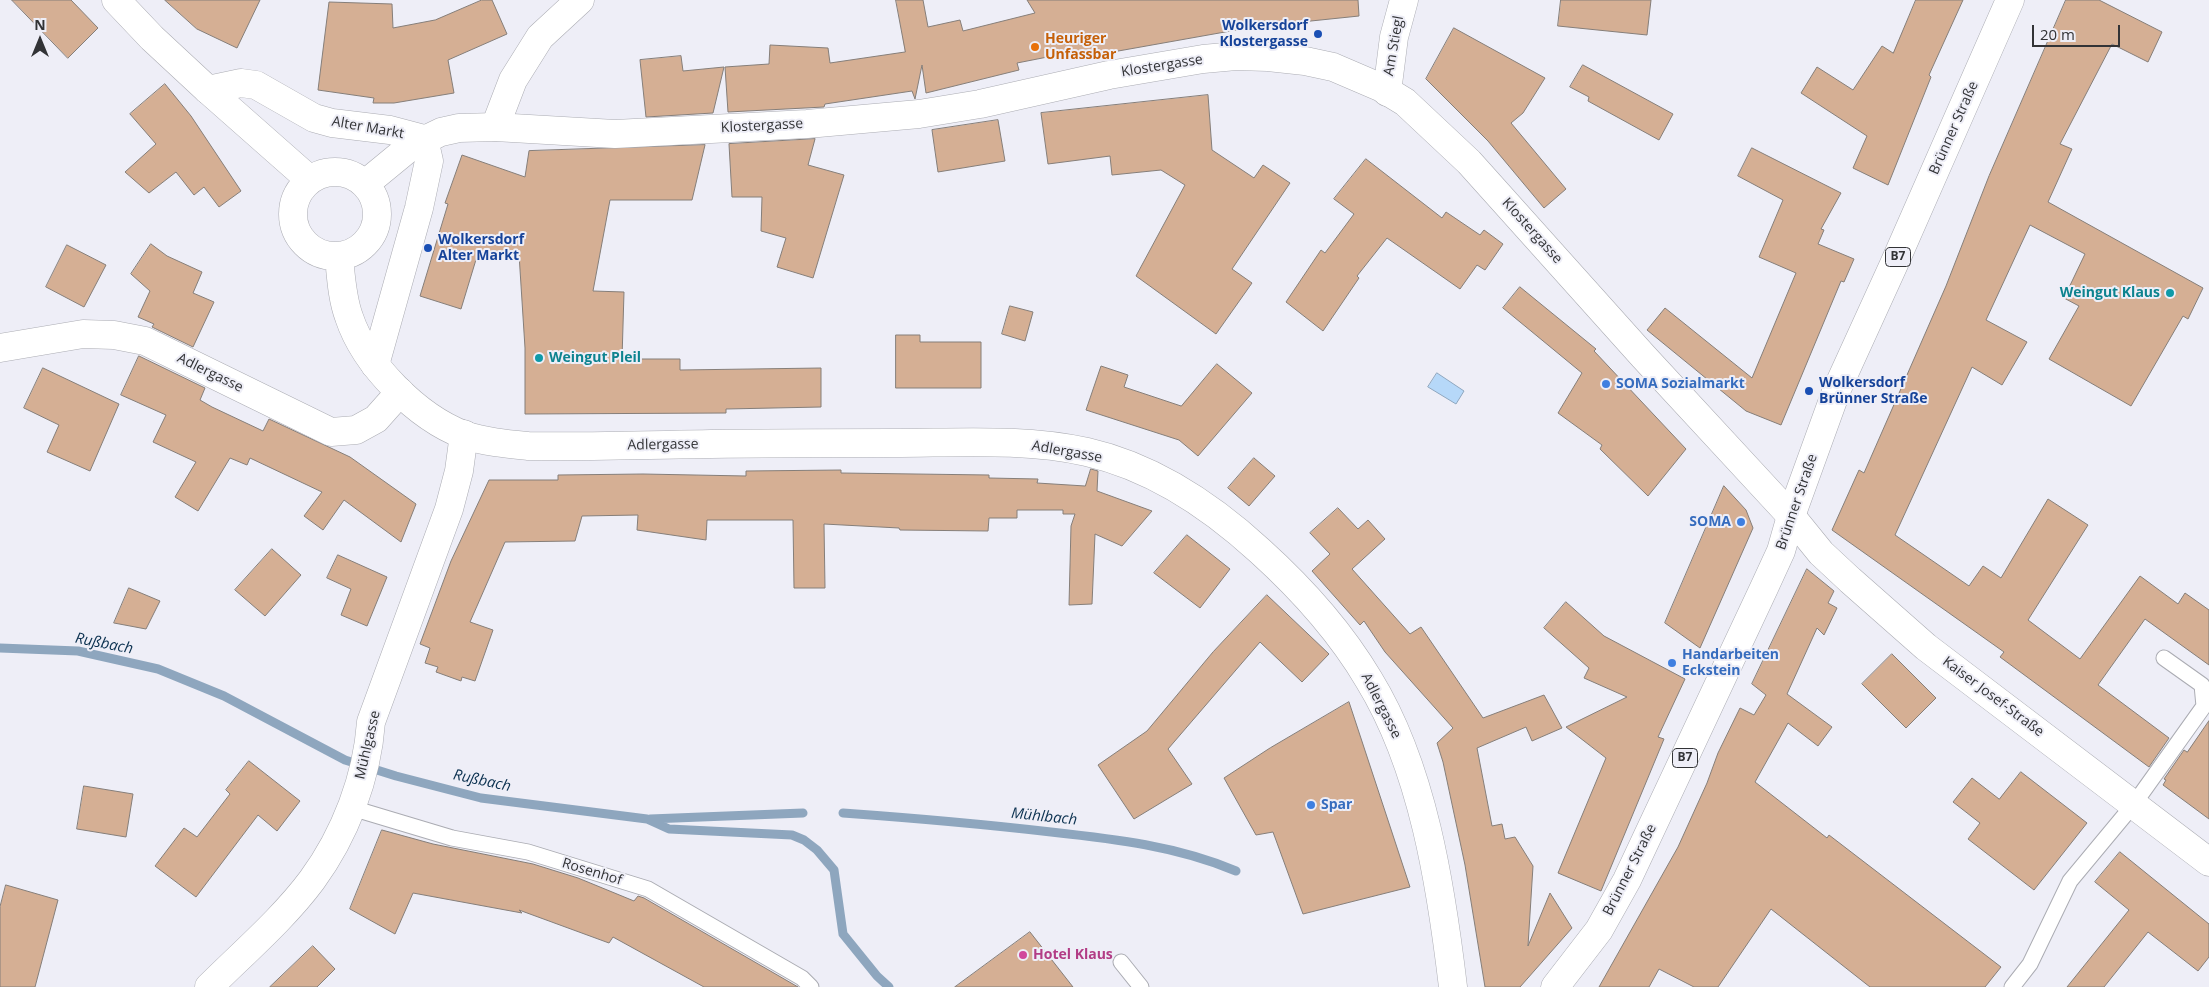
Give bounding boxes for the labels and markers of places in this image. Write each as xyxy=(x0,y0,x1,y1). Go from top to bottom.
place label: Wolkersdorf Klostergasse xyxy=(1220,18,1308,50)
marker: Wolkersdorf Klostergasse xyxy=(1312,28,1324,40)
place label: Heuriger Unfassbar xyxy=(1045,31,1116,64)
marker: Heuriger Unfassbar xyxy=(1029,41,1041,53)
place label: Wolkersdorf Alter Markt xyxy=(438,232,524,264)
marker: Wolkersdorf Alter Markt xyxy=(422,242,434,254)
place label: Weingut Klaus xyxy=(2060,285,2160,301)
marker: Weingut Klaus xyxy=(2164,287,2176,299)
place label: Weingut Pleil xyxy=(549,350,641,366)
marker: Weingut Pleil xyxy=(533,352,545,364)
place label: Wolkersdorf Brünner Straße xyxy=(1819,375,1927,408)
place label: SOMA Sozialmarkt xyxy=(1616,376,1745,392)
marker: SOMA Sozialmarkt xyxy=(1600,378,1612,390)
marker: Wolkersdorf Brünner Straße xyxy=(1803,385,1815,397)
place label: SOMA xyxy=(1689,514,1731,530)
marker: SOMA xyxy=(1735,516,1747,528)
place label: Handarbeiten Eckstein xyxy=(1682,647,1779,680)
marker: Handarbeiten Eckstein xyxy=(1666,657,1678,669)
place label: Spar xyxy=(1321,797,1352,813)
marker: Spar xyxy=(1305,799,1317,811)
place label: Hotel Klaus xyxy=(1033,947,1113,963)
marker: Hotel Klaus xyxy=(1017,949,1029,961)

